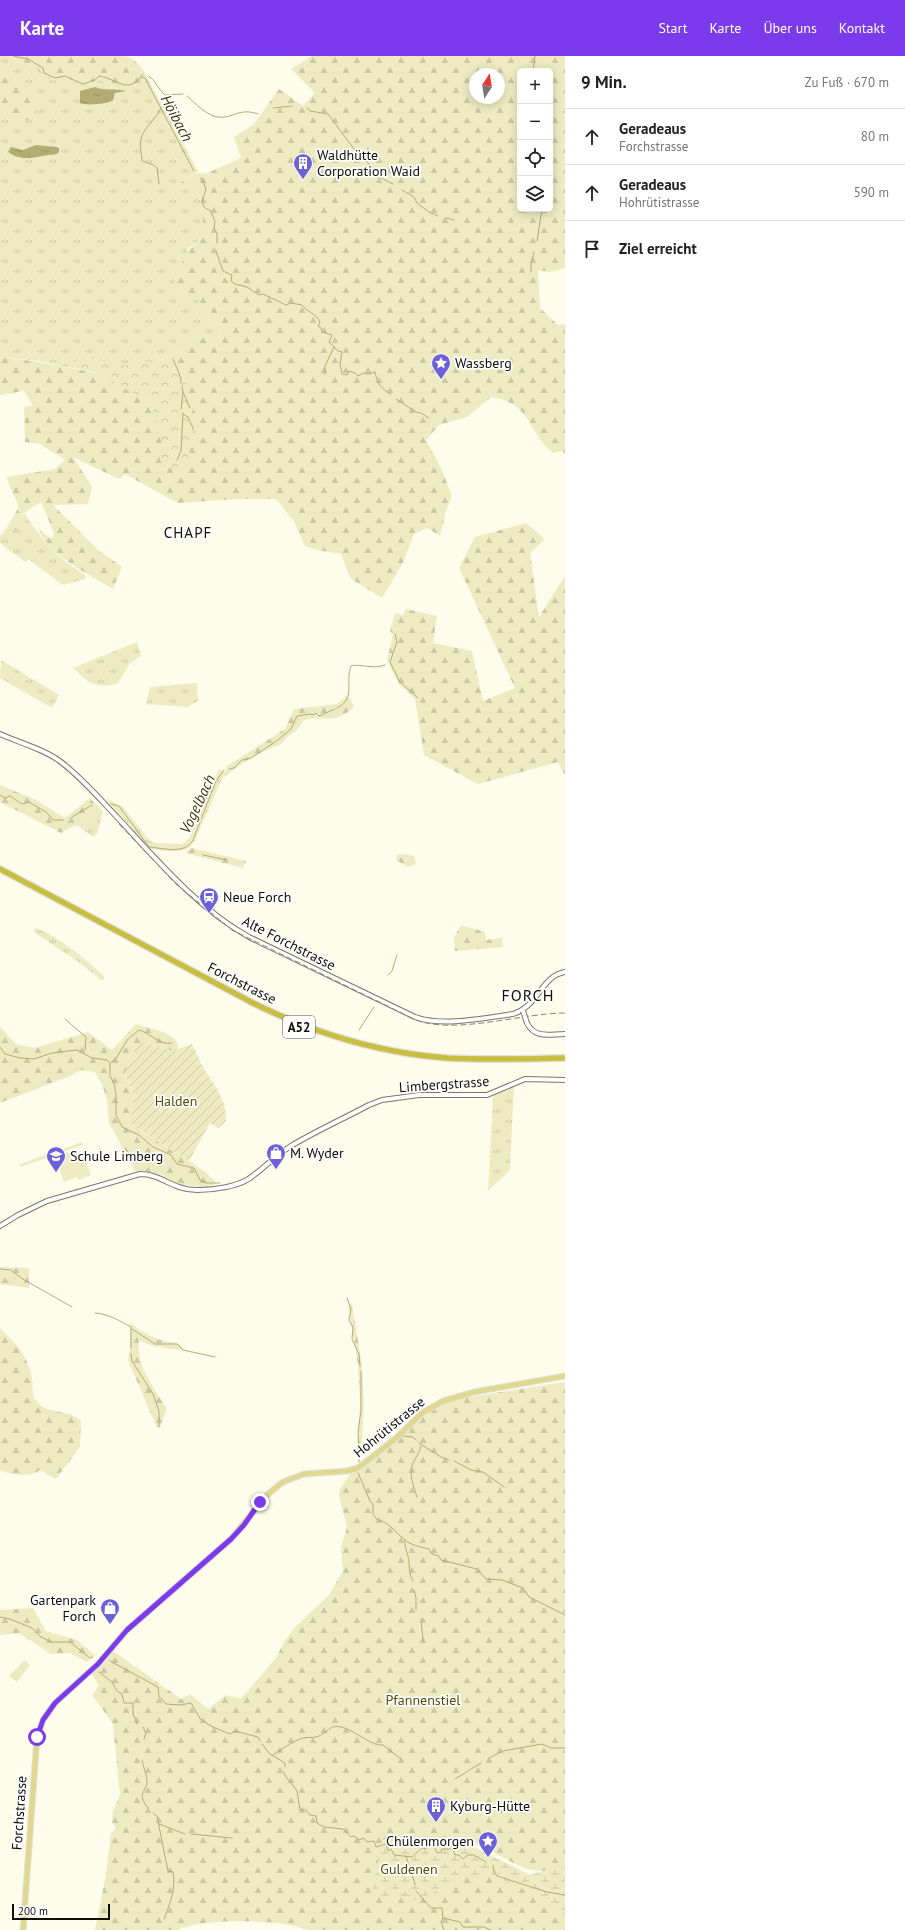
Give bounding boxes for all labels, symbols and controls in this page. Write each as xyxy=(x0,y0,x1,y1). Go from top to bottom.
text: Karte xyxy=(20,16,64,40)
text: Start xyxy=(658,19,687,37)
text: Karte xyxy=(709,19,741,37)
text: Über uns xyxy=(763,19,817,37)
text: Kontakt xyxy=(839,19,885,37)
north arrow xyxy=(469,68,505,104)
map controls xyxy=(517,68,553,212)
button: + xyxy=(517,68,553,104)
text: 9 Min. xyxy=(581,71,627,93)
text: Zu Fuß · 670 m xyxy=(805,74,889,91)
water label: Höibach xyxy=(157,91,197,145)
button: − xyxy=(517,104,553,140)
text: Geradeaus xyxy=(619,119,686,138)
icon: ahead xyxy=(581,126,603,148)
text: 80 m xyxy=(861,128,889,145)
text: Forchstrasse xyxy=(619,138,688,155)
button: locate xyxy=(517,140,553,176)
place label: Waldhütte Corporation Waid xyxy=(317,146,420,180)
building icon: Waldhütte Corporation Waid xyxy=(292,152,314,180)
text: Geradeaus xyxy=(619,175,686,194)
button: layers xyxy=(517,176,553,212)
icon: ahead xyxy=(581,182,603,204)
text: 590 m xyxy=(854,184,889,201)
text: Hohrütistrasse xyxy=(619,194,699,211)
icon: arrive xyxy=(581,238,603,260)
text: Ziel erreicht xyxy=(619,239,697,258)
place icon: Wassberg xyxy=(430,352,452,380)
place label: Wassberg xyxy=(455,354,512,372)
district label: CHAPF xyxy=(164,523,212,542)
water label: Vogelbach xyxy=(175,771,219,837)
station icon: Neue Forch xyxy=(198,886,220,914)
place label: Neue Forch xyxy=(223,888,291,906)
street label: Alte Forchstrasse xyxy=(239,912,339,974)
street label: Forchstrasse xyxy=(205,958,279,1008)
district label: FORCH xyxy=(502,985,554,1005)
road number: A52 xyxy=(283,1016,315,1038)
street label: Limbergstrasse xyxy=(398,1072,490,1096)
park label: Halden xyxy=(155,1092,197,1110)
shop icon: M. Wyder xyxy=(265,1142,287,1170)
place label: M. Wyder xyxy=(290,1144,344,1162)
school or university icon: Schule Limberg xyxy=(45,1145,67,1173)
place label: Schule Limberg xyxy=(70,1147,163,1165)
street label: Hohrütistrasse xyxy=(350,1393,428,1461)
route end xyxy=(251,1493,269,1511)
place label: Gartenpark Forch xyxy=(30,1591,96,1625)
shop icon: Gartenpark Forch xyxy=(99,1597,121,1625)
park label: Pfannenstiel xyxy=(386,1691,460,1709)
route start xyxy=(28,1728,46,1746)
street label: Forchstrasse xyxy=(7,1775,31,1851)
building icon: Kyburg-Hütte xyxy=(425,1795,447,1823)
place label: Kyburg-Hütte xyxy=(450,1797,530,1815)
place icon: Chülenmorgen xyxy=(477,1830,499,1858)
place label: Chülenmorgen xyxy=(386,1832,474,1850)
park label: Guldenen xyxy=(380,1860,438,1878)
scale bar xyxy=(12,1902,110,1921)
text: 200 m xyxy=(18,1904,48,1918)

